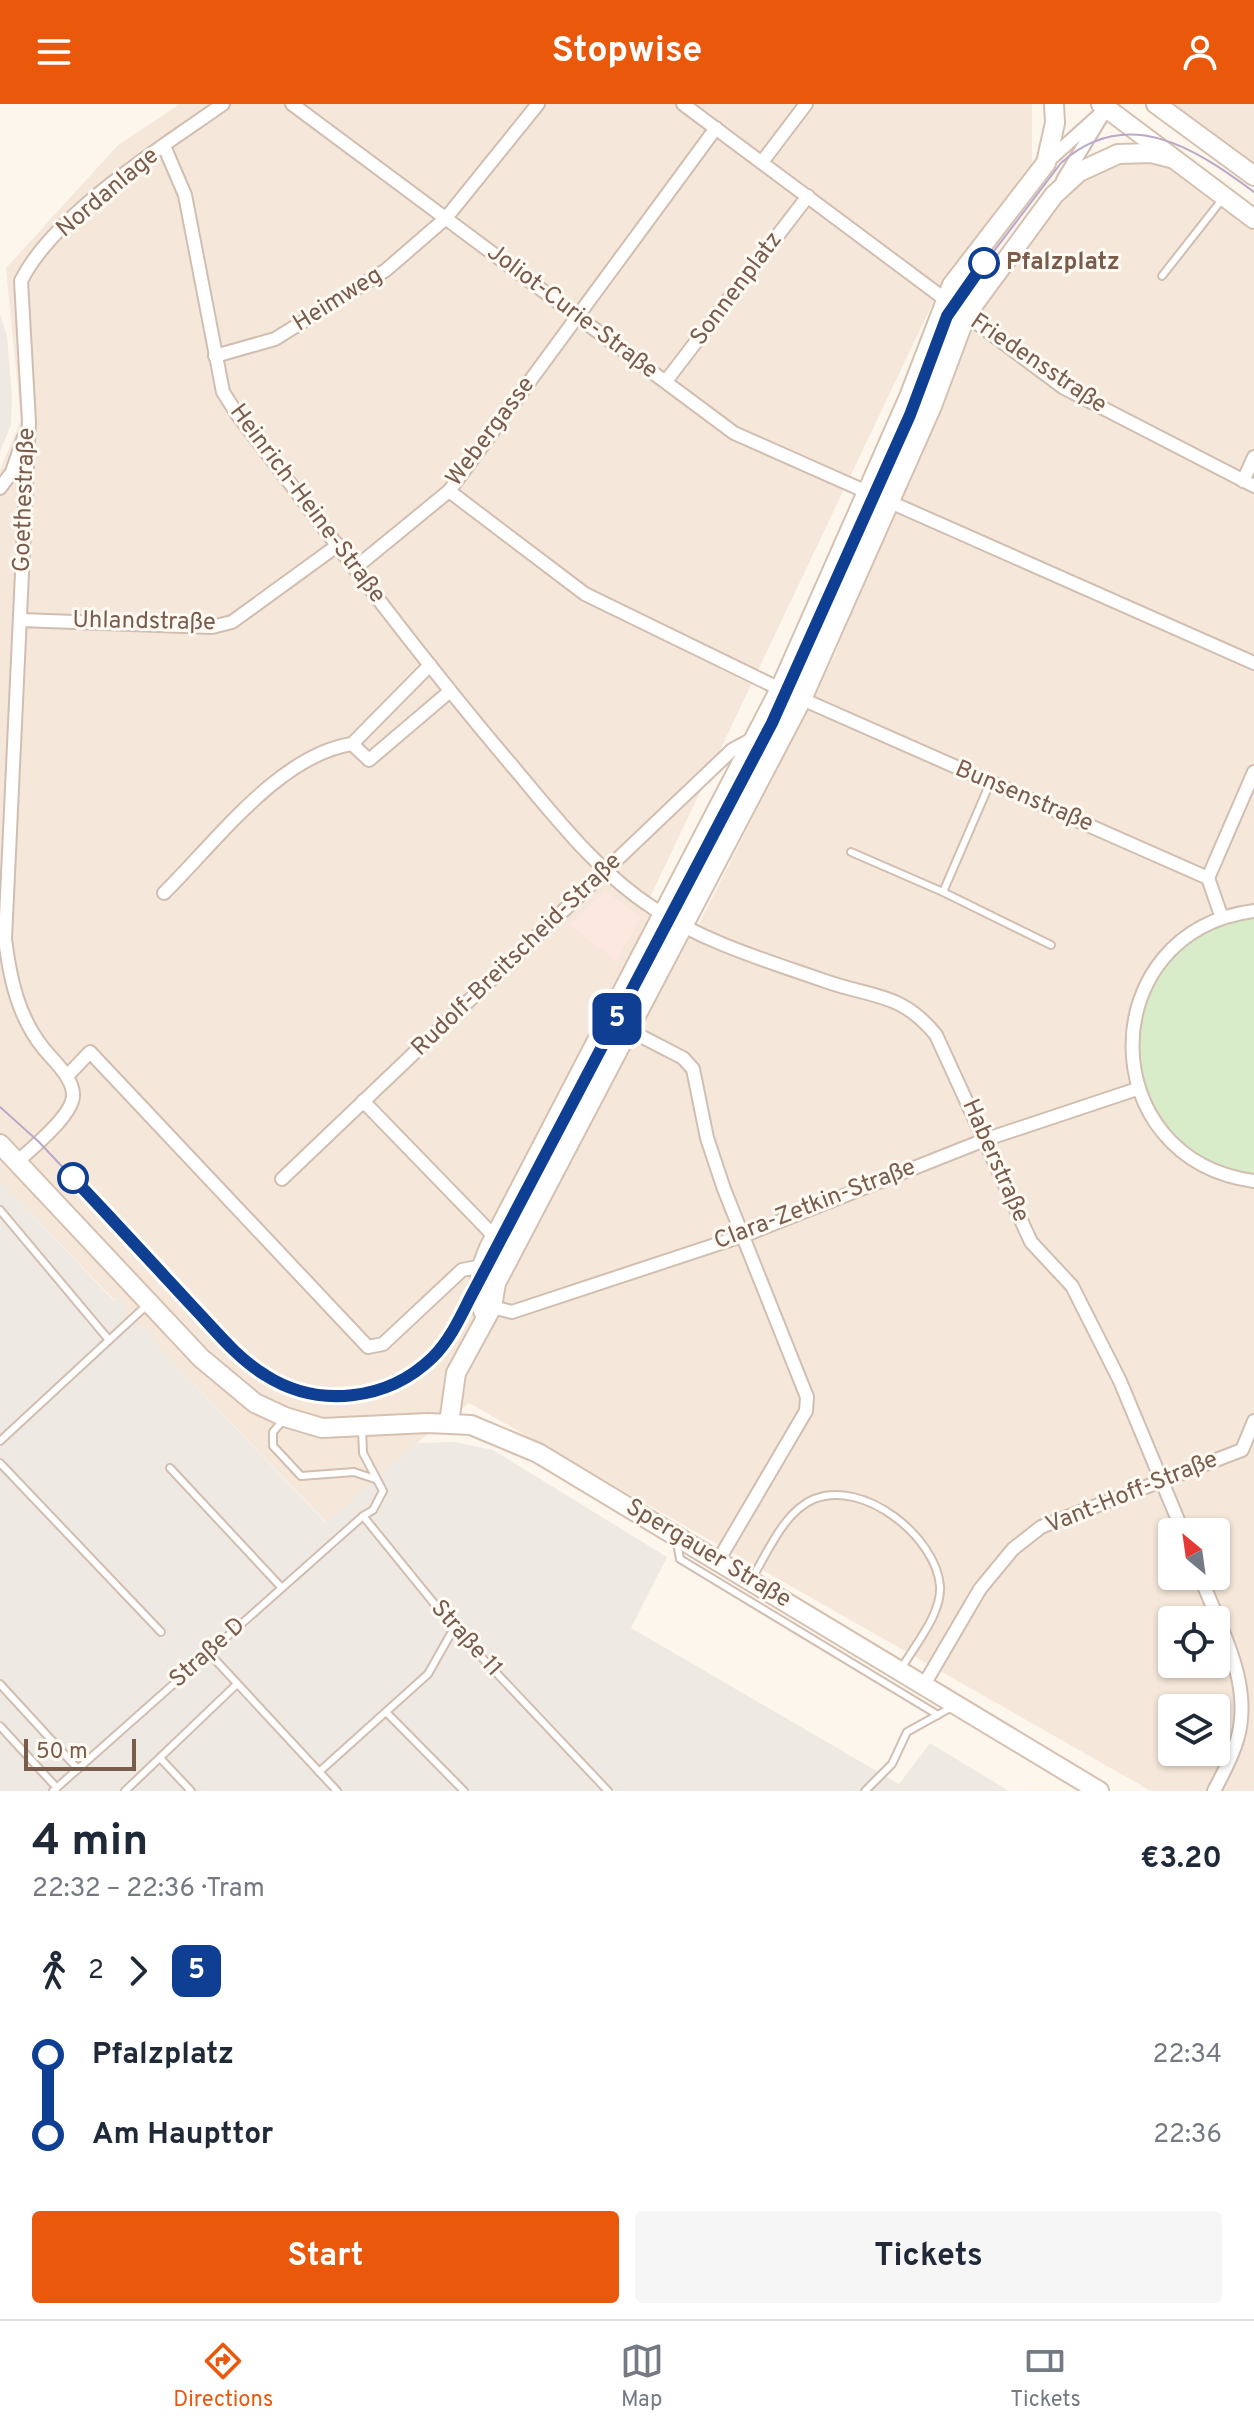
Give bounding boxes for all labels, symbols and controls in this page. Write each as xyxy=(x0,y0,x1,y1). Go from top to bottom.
text: Stopwise xyxy=(552,29,702,75)
icon: menu xyxy=(32,30,76,74)
icon: person xyxy=(1178,30,1222,74)
street label: Nordanlage xyxy=(51,141,165,245)
street label: Sonnenplatz xyxy=(684,226,790,352)
street label: Joliot-Curie-Straße xyxy=(481,238,663,386)
marker: Pfalzplatz xyxy=(969,248,999,278)
place label: Pfalzplatz xyxy=(1006,248,1120,278)
street label: Heimweg xyxy=(288,261,388,339)
street label: Friedensstraße xyxy=(964,307,1112,421)
street label: Webergasse xyxy=(440,371,542,493)
street label: Heinrich-Heine-Straße xyxy=(222,398,392,610)
street label: Goethestraße xyxy=(7,427,43,573)
street label: Uhlandstraße xyxy=(72,606,216,638)
street label: Bunsenstraße xyxy=(950,754,1098,840)
street label: Rudolf-Breitscheid-Straße xyxy=(406,847,628,1063)
line badge: 5 xyxy=(591,993,643,1045)
text: 5 xyxy=(608,1001,626,1037)
street label: Haberstraße xyxy=(955,1095,1035,1227)
street label: Clara-Zetkin-Straße xyxy=(710,1153,920,1257)
unlabelled marker xyxy=(58,1163,88,1193)
street label: Vant-Hoff-Straße xyxy=(1042,1445,1222,1541)
street label: Spergauer Straße xyxy=(620,1493,796,1615)
north arrow xyxy=(1158,1518,1230,1590)
map controls xyxy=(1158,1518,1230,1766)
street label: Straße 11 xyxy=(424,1594,508,1684)
button: locate xyxy=(1158,1606,1230,1678)
street label: Straße D xyxy=(164,1611,252,1695)
button: layers xyxy=(1158,1694,1230,1766)
scale bar xyxy=(24,1735,136,1771)
text: 50 m xyxy=(36,1739,88,1766)
text: 4 min xyxy=(32,1815,148,1871)
text: €3.20 xyxy=(1140,1841,1222,1878)
text: 22:32 – 22:36 · Tram xyxy=(32,1873,265,1906)
icon: walk xyxy=(32,1949,76,1993)
icon: forward xyxy=(116,1949,160,1993)
text: 5 xyxy=(188,1953,205,1989)
text: 2 xyxy=(88,1955,104,1988)
text: Pfalzplatz xyxy=(92,2037,234,2074)
text: 22:34 xyxy=(1153,2039,1222,2072)
text: Am Haupttor xyxy=(92,2117,273,2154)
text: 22:36 xyxy=(1153,2119,1222,2152)
button: Start xyxy=(32,2211,619,2303)
button: Tickets xyxy=(635,2211,1222,2303)
tab: Directions xyxy=(173,2339,273,2414)
tab: Map xyxy=(620,2339,664,2414)
tab: Tickets xyxy=(1010,2339,1081,2414)

